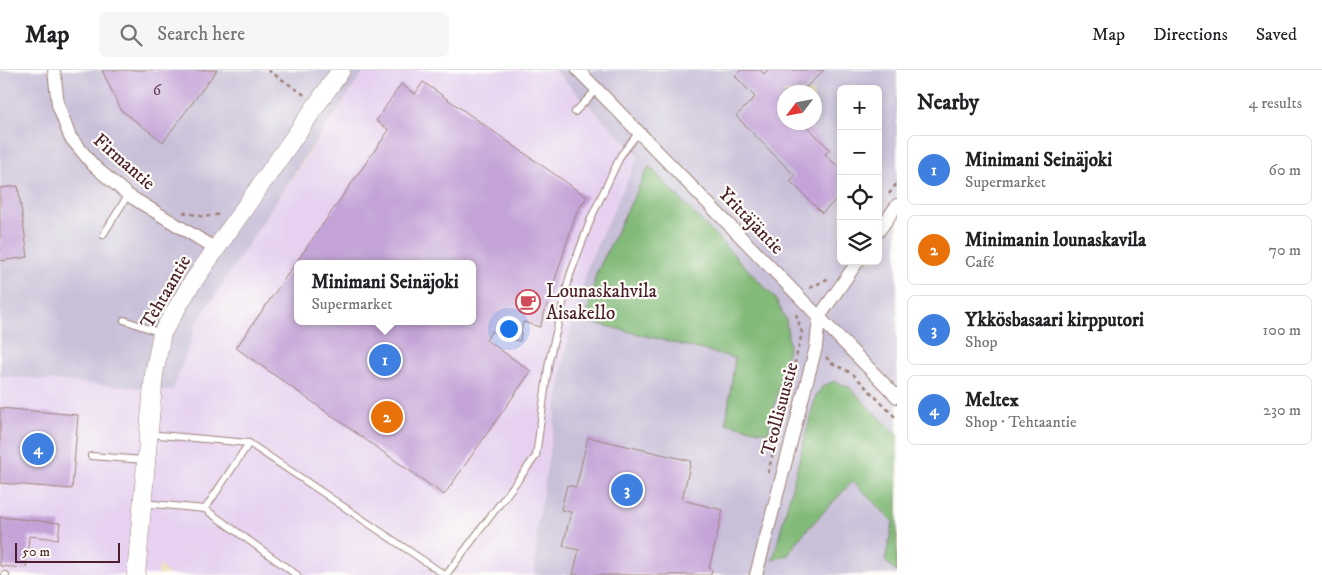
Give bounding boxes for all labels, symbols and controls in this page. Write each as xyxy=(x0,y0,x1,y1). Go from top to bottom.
search box xyxy=(99,12,449,57)
text: Map xyxy=(25,20,69,50)
icon: search xyxy=(117,21,145,49)
text: Search here xyxy=(157,23,245,46)
text: Map xyxy=(1092,24,1125,46)
text: Directions xyxy=(1153,24,1228,46)
text: Saved xyxy=(1256,24,1297,46)
house number: 6 xyxy=(153,80,162,100)
north arrow xyxy=(777,85,822,130)
map controls xyxy=(837,85,882,265)
button: + xyxy=(837,85,882,130)
text: Nearby xyxy=(917,90,979,116)
text: 4 results xyxy=(1249,93,1302,113)
street label: Firmantie xyxy=(88,129,160,195)
button: − xyxy=(837,130,882,175)
text: Minimani Seinäjoki xyxy=(965,149,1112,172)
text: 1 xyxy=(931,160,937,180)
text: 60 m xyxy=(1269,160,1301,180)
text: Supermarket xyxy=(965,172,1046,192)
button: locate xyxy=(837,175,882,220)
street label: Yrittäjäntie xyxy=(713,183,789,259)
button: layers xyxy=(837,220,882,265)
text: Minimanin lounaskavila xyxy=(965,229,1146,252)
text: 2 xyxy=(930,240,938,260)
text: 70 m xyxy=(1269,240,1301,260)
street label: Tehtaantie xyxy=(136,251,196,333)
text: Café xyxy=(965,252,994,272)
popup xyxy=(294,260,476,325)
text: Minimani Seinäjoki xyxy=(311,271,459,294)
place label: Lounaskahvila Aisakello xyxy=(546,280,657,325)
cafe icon: Lounaskahvila Aisakello xyxy=(515,289,541,315)
text: Supermarket xyxy=(311,294,392,314)
text: Ykkösbasaari kirpputori xyxy=(965,309,1144,332)
your location xyxy=(496,316,522,342)
text: 3 xyxy=(931,320,937,340)
text: 100 m xyxy=(1263,320,1301,340)
text: Shop xyxy=(965,332,998,352)
pin: 1 xyxy=(369,341,401,379)
street label: Teollisuustie xyxy=(757,360,804,458)
text: Meltex xyxy=(965,389,1019,412)
pin: 2 xyxy=(371,398,403,436)
text: 4 xyxy=(929,400,939,420)
text: 230 m xyxy=(1263,400,1301,420)
text: Shop · Tehtaantie xyxy=(965,412,1077,432)
pin: 4 xyxy=(22,430,54,468)
pin: 3 xyxy=(611,471,643,509)
scale bar xyxy=(15,540,120,563)
text: 50 m xyxy=(22,543,50,561)

